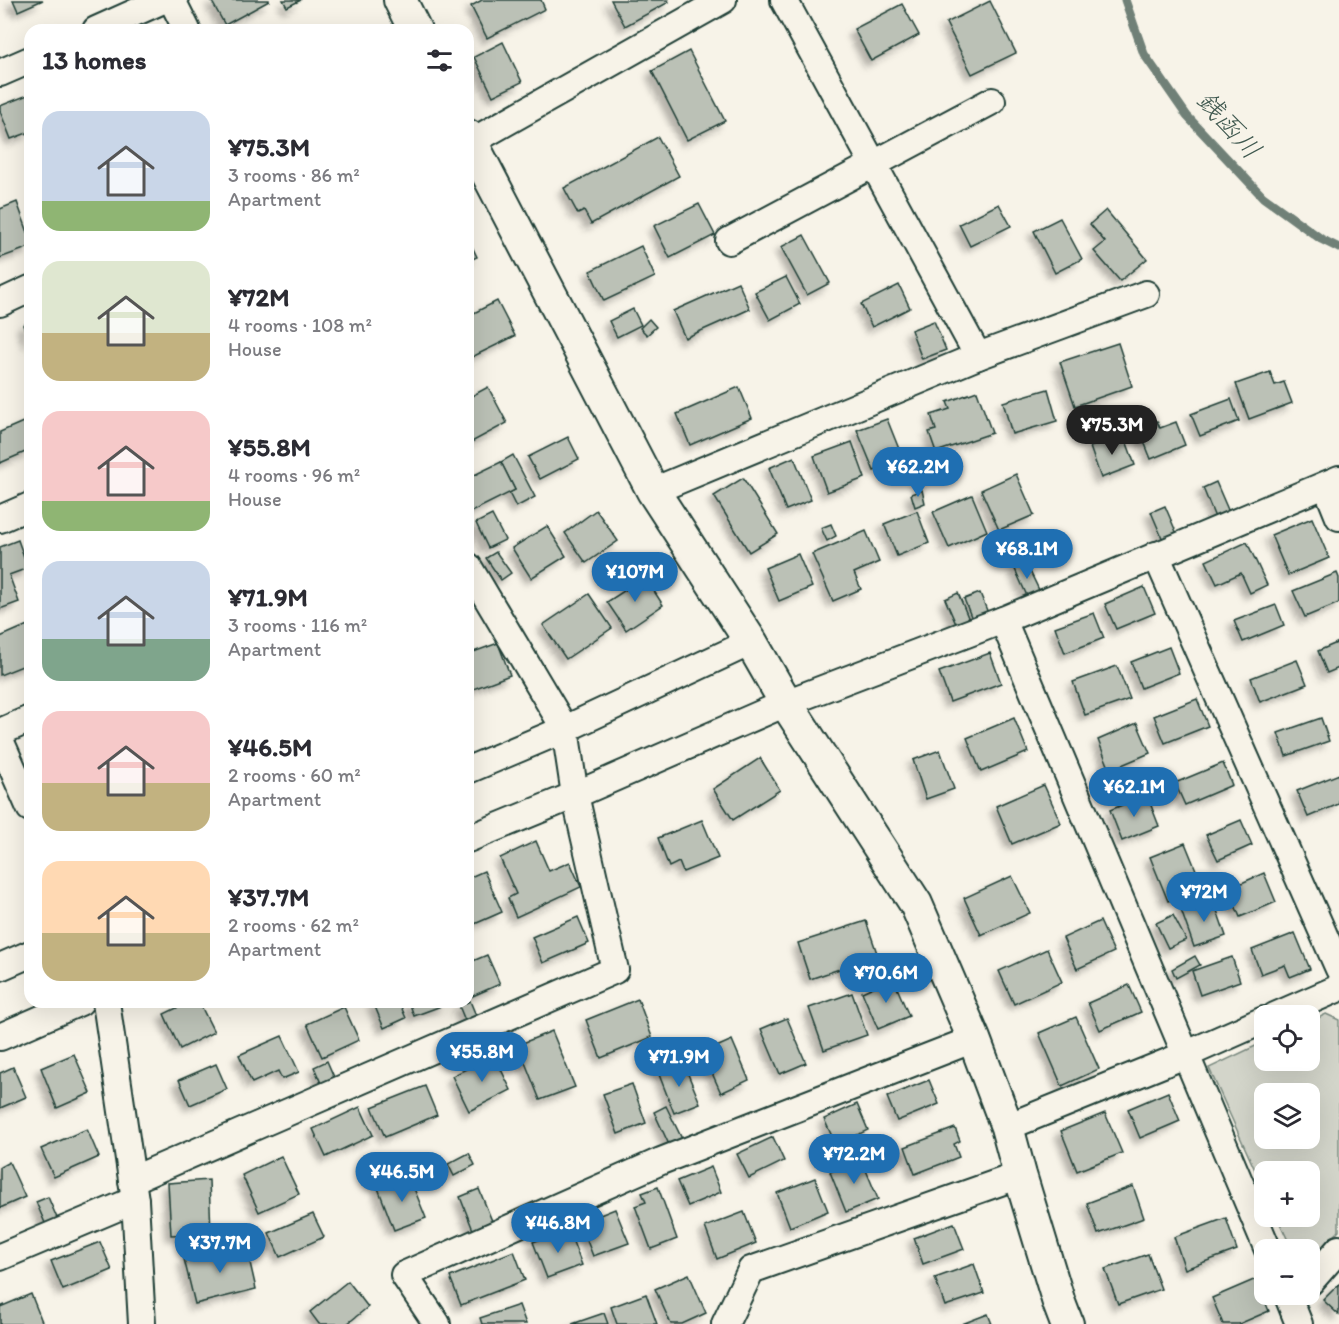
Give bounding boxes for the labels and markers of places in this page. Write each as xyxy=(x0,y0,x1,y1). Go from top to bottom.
pin: ¥75.3M xyxy=(1063,405,1161,456)
pin: ¥62.2M xyxy=(869,447,967,498)
pin: ¥68.1M xyxy=(978,529,1076,580)
pin: ¥107M xyxy=(593,552,677,603)
pin: ¥62.1M xyxy=(1085,767,1183,818)
pin: ¥72M xyxy=(1168,872,1240,923)
pin: ¥70.6M xyxy=(837,953,935,1004)
pin: ¥55.8M xyxy=(433,1032,531,1083)
pin: ¥71.9M xyxy=(630,1037,728,1088)
pin: ¥72.2M xyxy=(805,1134,903,1185)
pin: ¥46.5M xyxy=(353,1152,451,1203)
pin: ¥46.8M xyxy=(509,1203,607,1254)
pin: ¥37.7M xyxy=(171,1223,269,1274)

